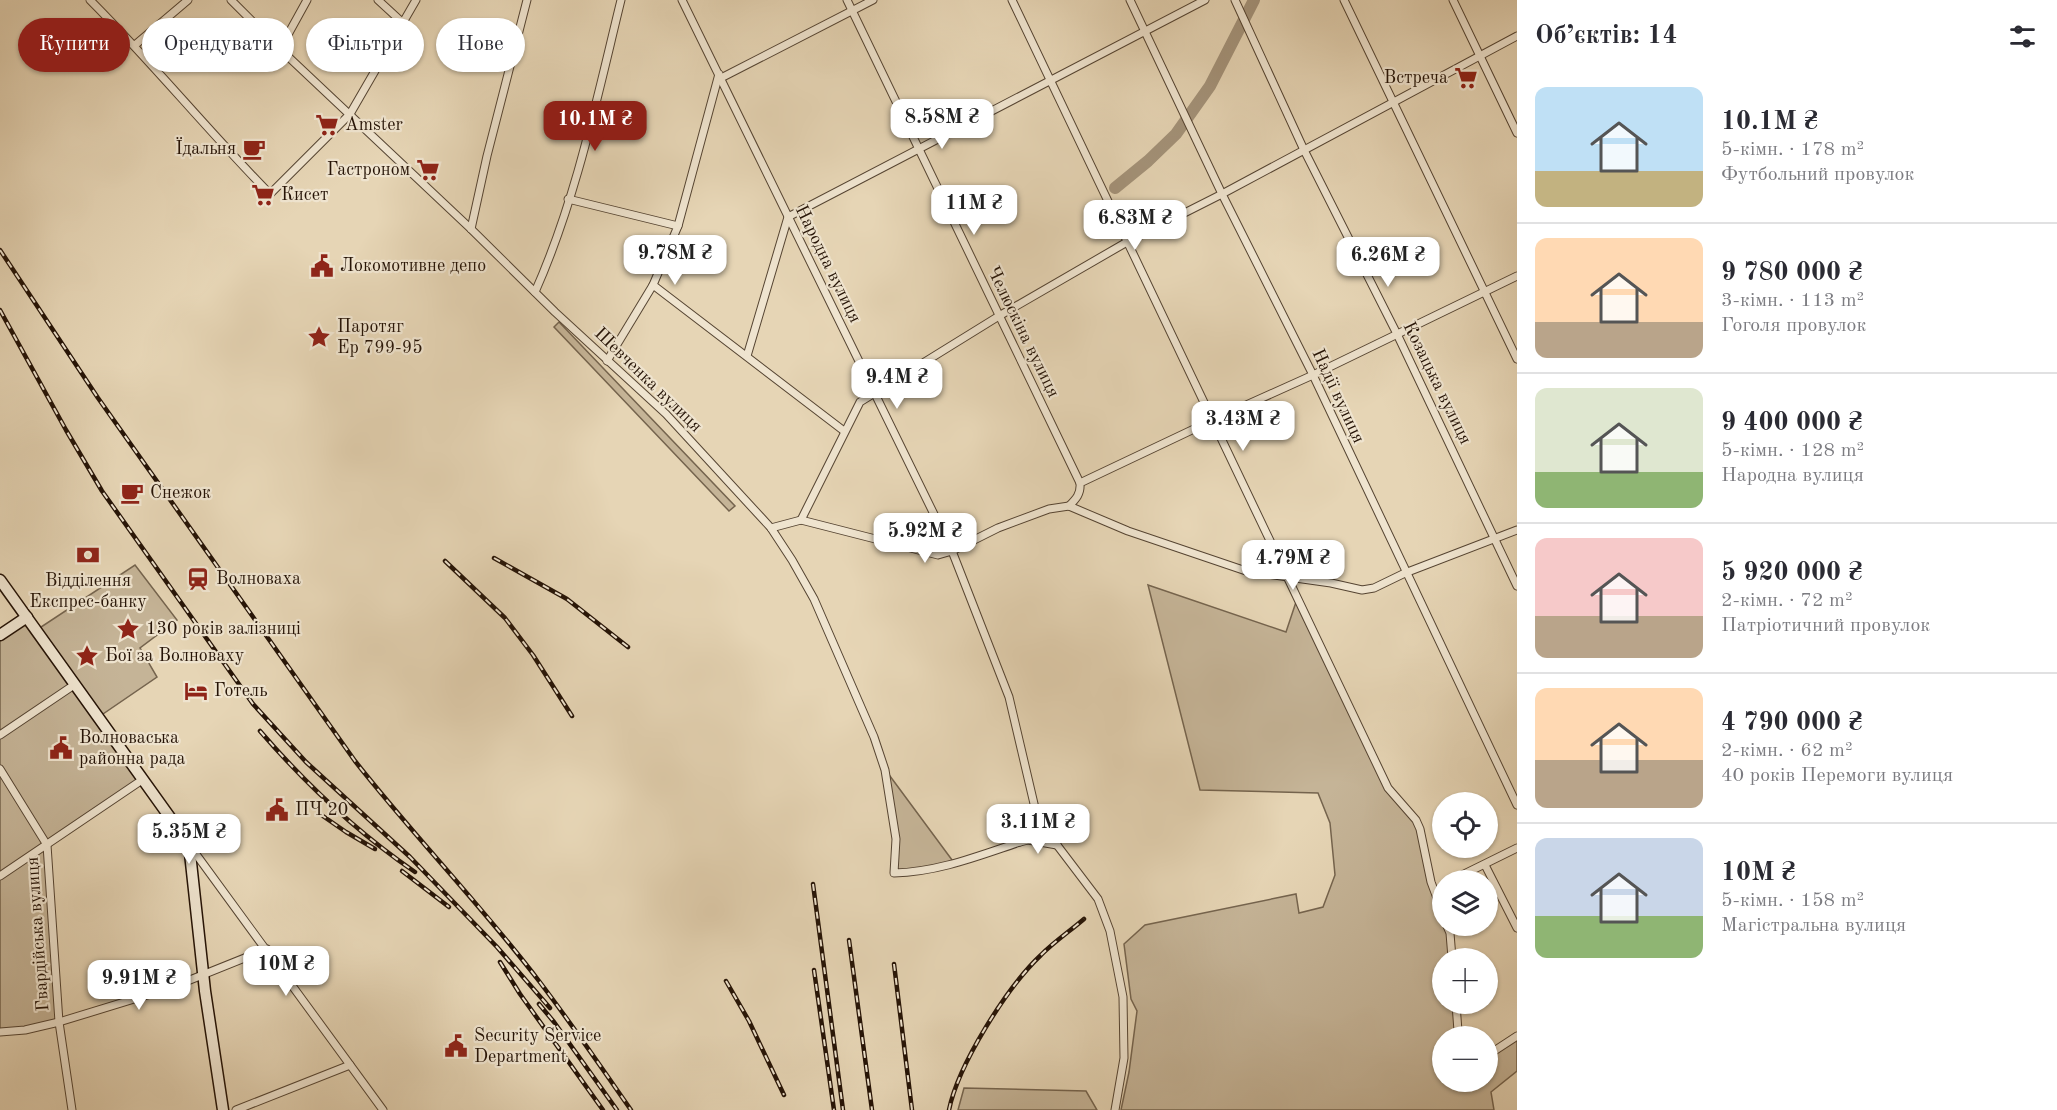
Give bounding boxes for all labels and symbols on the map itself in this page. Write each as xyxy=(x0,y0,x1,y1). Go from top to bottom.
supermarket icon: Встреча xyxy=(1453,65,1479,91)
place label: Встреча xyxy=(1384,69,1448,87)
pin: 8.58M ₴ xyxy=(887,99,997,150)
pin: 10.1M ₴ xyxy=(540,101,650,152)
supermarket icon: Amster xyxy=(314,112,340,138)
place label: Amster xyxy=(345,116,403,134)
cafe icon: Їдальня xyxy=(241,136,267,162)
place label: Їдальня xyxy=(175,137,236,158)
supermarket icon: Гастроном xyxy=(415,157,441,183)
place label: Гастроном xyxy=(327,161,410,179)
supermarket icon: Кисет xyxy=(250,182,276,208)
pin: 11M ₴ xyxy=(932,185,1016,236)
place label: Кисет xyxy=(281,186,328,204)
pin: 6.83M ₴ xyxy=(1080,200,1190,251)
street label: Народна вулиця xyxy=(792,202,864,326)
pin: 9.78M ₴ xyxy=(620,235,730,286)
pin: 6.26M ₴ xyxy=(1333,237,1443,288)
public building icon: Локомотивне депо xyxy=(309,253,335,279)
place label: Локомотивне депо xyxy=(340,257,486,275)
street label: Челюскіна вулиця xyxy=(984,264,1062,400)
place label: Паротяг Ер 799-95 xyxy=(337,318,423,357)
street label: Козацька вулиця xyxy=(1400,319,1474,447)
place icon: Паротяг Ер 799-95 xyxy=(306,324,332,350)
street label: Шевченка вулиця xyxy=(591,324,705,436)
street label: Надії вулиця xyxy=(1308,346,1368,446)
pin: 9.4M ₴ xyxy=(848,359,946,410)
pin: 3.43M ₴ xyxy=(1188,401,1298,452)
cafe icon: Снежок xyxy=(119,480,145,506)
place label: Снежок xyxy=(150,484,211,502)
pin: 5.92M ₴ xyxy=(870,513,980,564)
pin: 4.79M ₴ xyxy=(1238,540,1348,591)
bank icon: Відділення Експрес-банку xyxy=(75,542,101,568)
station icon: Волноваха xyxy=(185,566,211,592)
place label: Волноваха xyxy=(216,570,301,588)
place label: Відділення Експрес-банку xyxy=(29,572,147,611)
place icon: 130 років залізниці xyxy=(115,616,141,642)
place label: 130 років залізниці xyxy=(146,620,301,638)
place icon: Бої за Волноваху xyxy=(74,643,100,669)
place label: Бої за Волноваху xyxy=(105,647,245,665)
hotel icon: Готель xyxy=(183,678,209,704)
place label: Готель xyxy=(214,682,268,700)
place label: Волноваська районна рада xyxy=(79,729,186,768)
public building icon: Волноваська районна рада xyxy=(48,735,74,761)
public building icon: ПЧ 20 xyxy=(264,797,290,823)
place label: ПЧ 20 xyxy=(295,801,348,819)
pin: 3.11M ₴ xyxy=(983,804,1093,855)
pin: 5.35M ₴ xyxy=(134,814,244,865)
street label: Гвардійська вулиця xyxy=(24,856,52,1012)
pin: 10M ₴ xyxy=(244,946,328,997)
pin: 9.91M ₴ xyxy=(84,960,194,1011)
place label: Security Service Department xyxy=(474,1027,601,1066)
public building icon: Security Service Department xyxy=(443,1033,469,1059)

